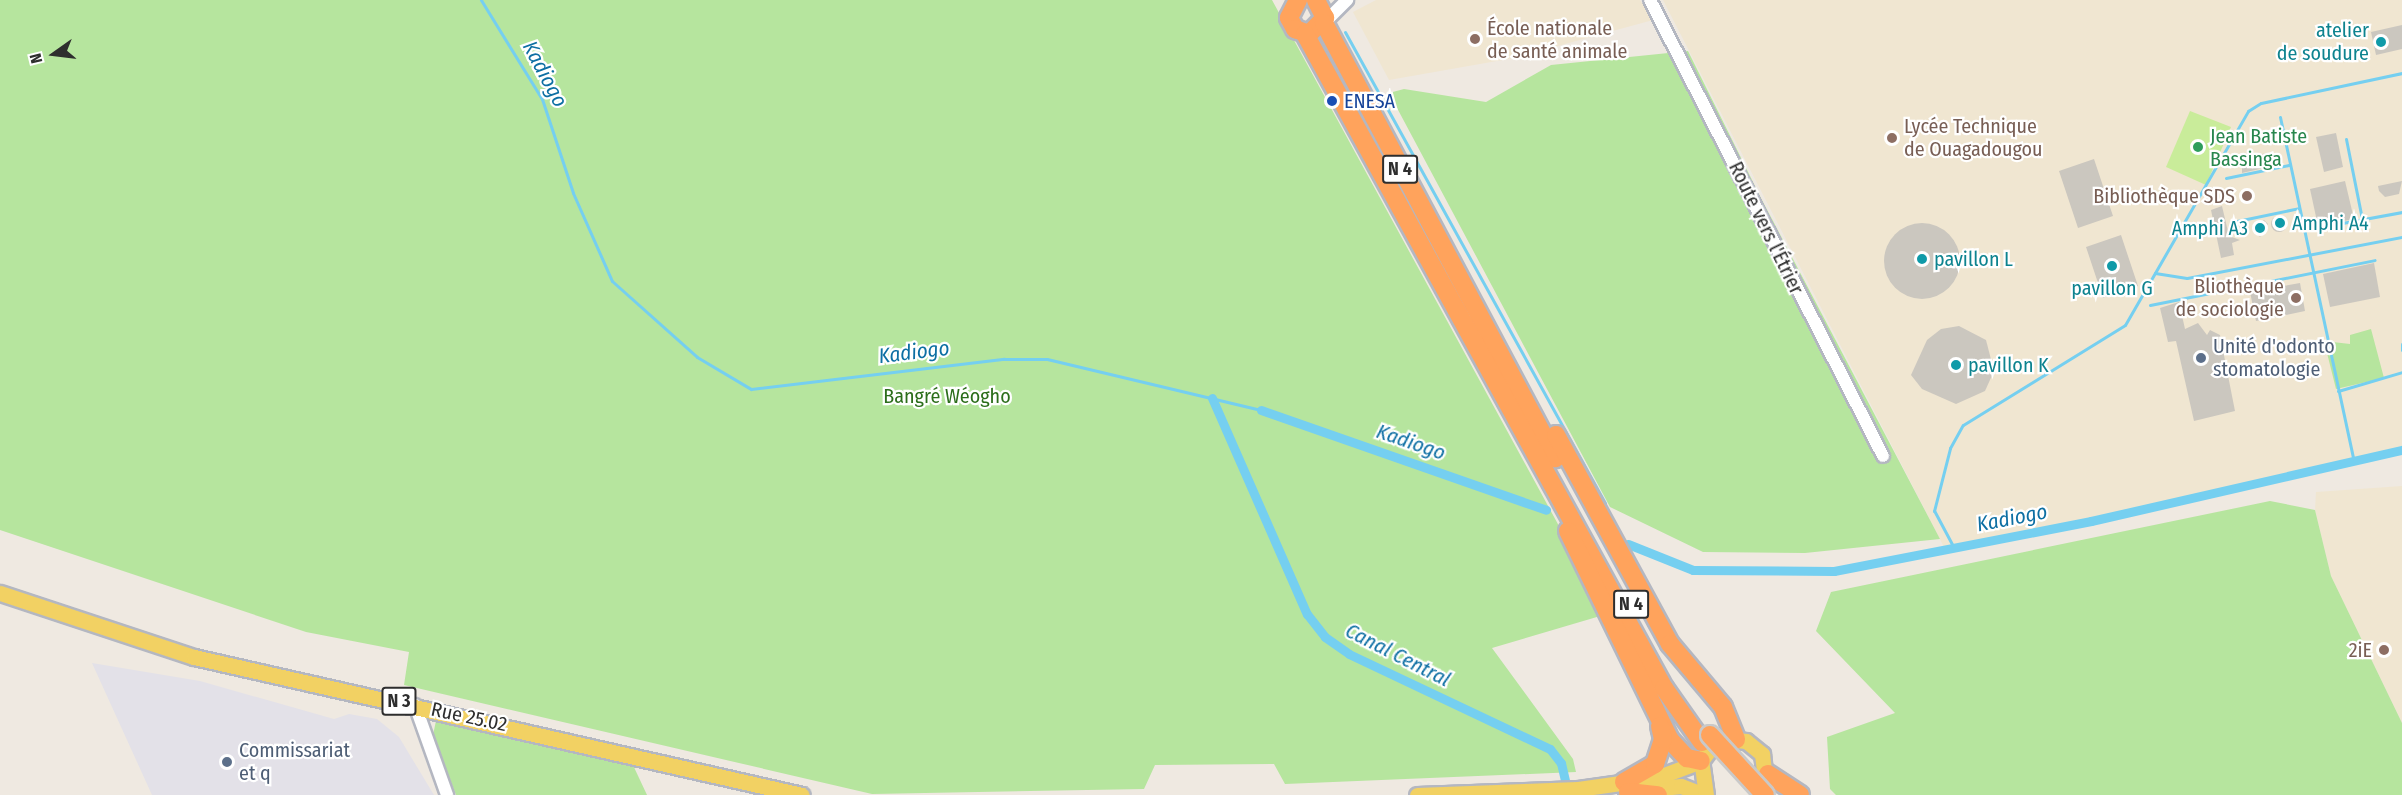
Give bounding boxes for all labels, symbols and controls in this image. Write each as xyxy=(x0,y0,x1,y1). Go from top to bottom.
place label: École nationale de santé animale xyxy=(1487,16,1627,63)
place label: atelier de soudure xyxy=(2277,19,2369,66)
north arrow xyxy=(24,24,84,84)
marker: École nationale de santé animale xyxy=(1468,32,1482,46)
marker: atelier de soudure xyxy=(2374,35,2388,49)
water label: Kadiogo xyxy=(517,37,573,111)
text: N xyxy=(26,52,46,65)
place label: ENESA xyxy=(1344,89,1395,113)
marker: ENESA xyxy=(1325,94,1339,108)
place label: Lycée Technique de Ouagadougou xyxy=(1904,114,2042,161)
place label: Jean Batiste Bassinga xyxy=(2210,124,2307,171)
marker: Lycée Technique de Ouagadougou xyxy=(1885,131,1899,145)
marker: Jean Batiste Bassinga xyxy=(2191,140,2205,154)
road number: N 4 xyxy=(1382,154,1418,184)
street label: Route vers l'Étrier xyxy=(1724,158,1808,298)
place label: Bibliothèque SDS xyxy=(2093,184,2235,208)
marker: Bibliothèque SDS xyxy=(2240,189,2254,203)
place label: Amphi A4 xyxy=(2292,211,2369,235)
place label: Amphi A3 xyxy=(2172,216,2248,240)
marker: Amphi A4 xyxy=(2273,216,2287,230)
marker: Amphi A3 xyxy=(2253,221,2267,235)
place label: pavillon L xyxy=(1934,247,2013,271)
marker: pavillon L xyxy=(1915,252,1929,266)
marker: pavillon G xyxy=(2105,259,2119,273)
place label: Bliothèque de sociologie xyxy=(2176,274,2284,321)
place label: pavillon G xyxy=(2071,276,2153,300)
marker: Bliothèque de sociologie xyxy=(2289,291,2303,305)
place label: Unité d'odonto stomatologie xyxy=(2213,334,2335,381)
water label: Kadiogo xyxy=(877,335,951,369)
marker: Unité d'odonto stomatologie xyxy=(2194,351,2208,365)
place label: pavillon K xyxy=(1968,353,2049,377)
marker: pavillon K xyxy=(1949,358,1963,372)
park label: Bangré Wéogho xyxy=(883,384,1011,408)
water label: Kadiogo xyxy=(1373,418,1449,466)
water label: Kadiogo xyxy=(1975,499,2049,537)
road number: N 4 xyxy=(1613,589,1649,619)
water label: Canal Central xyxy=(1341,618,1455,692)
place label: 2iE xyxy=(2349,638,2372,662)
marker: 2iE xyxy=(2377,643,2391,657)
road number: N 3 xyxy=(381,686,417,716)
street label: Rue 25.02 xyxy=(429,697,509,737)
place label: Commissariat et q xyxy=(239,738,350,785)
marker: Commissariat et q xyxy=(220,755,234,769)

